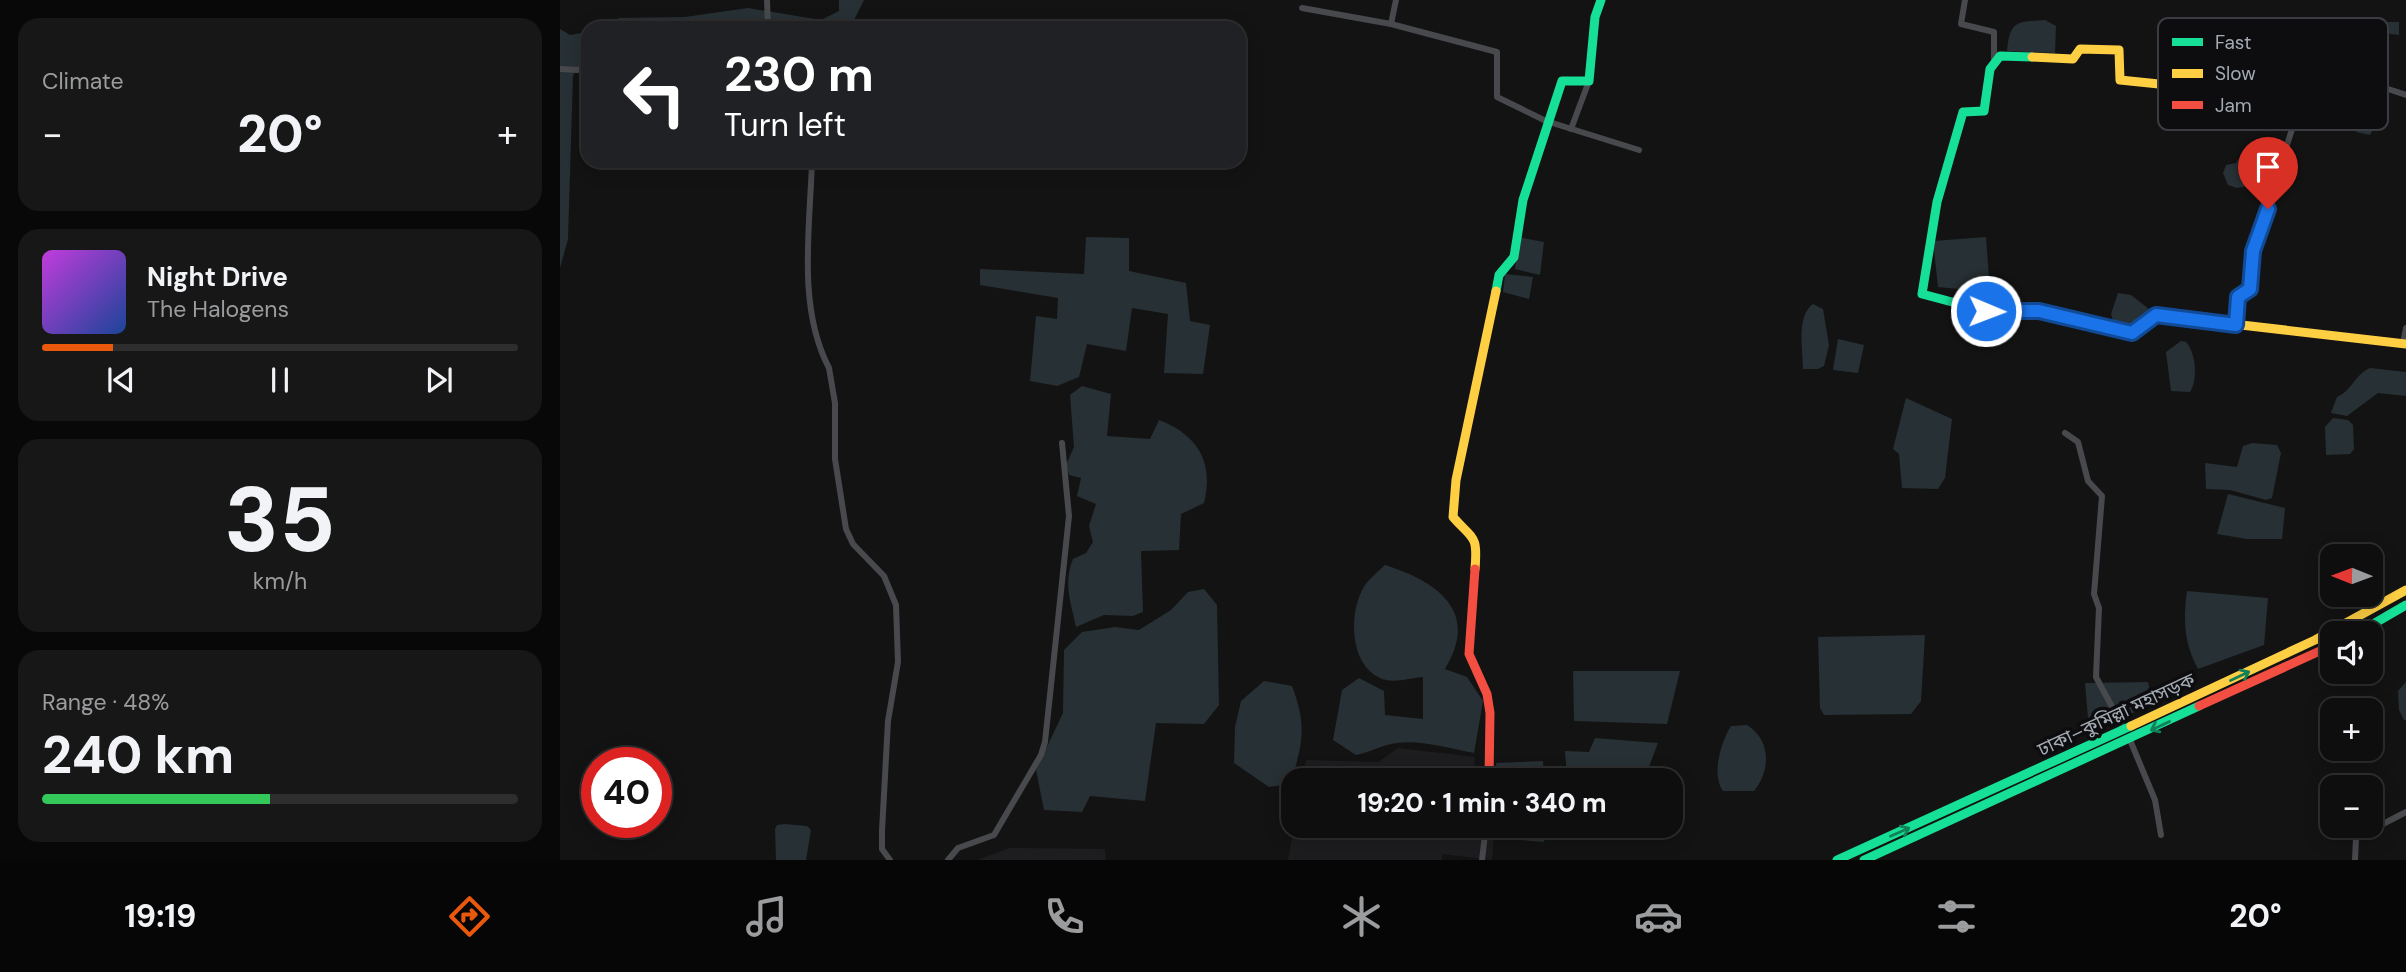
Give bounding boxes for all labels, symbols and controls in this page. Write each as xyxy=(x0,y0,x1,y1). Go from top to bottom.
legend xyxy=(2158,18,2388,130)
text: Fast xyxy=(2215,30,2251,55)
text: 230 m xyxy=(724,42,874,106)
icon: left xyxy=(609,49,700,140)
text: Slow xyxy=(2215,61,2256,86)
text: Climate xyxy=(42,66,124,96)
text: Jam xyxy=(2215,93,2252,118)
text: 20° xyxy=(237,100,323,168)
text: Turn left xyxy=(724,104,846,146)
text: − xyxy=(42,109,63,159)
text: + xyxy=(497,109,518,159)
pin xyxy=(2238,137,2298,209)
icon: arrive xyxy=(2249,148,2287,186)
text: Night Drive xyxy=(147,260,288,294)
position arrow xyxy=(1949,274,2023,348)
text: The Halogens xyxy=(147,294,289,324)
icon: previous xyxy=(102,361,140,399)
icon: pause xyxy=(261,361,299,399)
icon: next xyxy=(420,361,458,399)
text: 35 xyxy=(224,461,336,579)
north arrow xyxy=(2320,544,2384,607)
map controls xyxy=(2320,544,2383,838)
text: km/h xyxy=(253,566,307,596)
button: sound xyxy=(2320,621,2383,684)
street label: ঢাকা–কুমিল্লা মহাসড়ক xyxy=(2033,667,2200,762)
one-way arrow xyxy=(2229,669,2250,682)
text: Range · 48% xyxy=(42,687,169,717)
button: + xyxy=(2320,698,2383,761)
one-way arrow xyxy=(2150,720,2171,733)
text: 240 km xyxy=(42,721,234,789)
speed limit sign: 40 xyxy=(581,747,672,838)
button: − xyxy=(2320,775,2383,838)
text: 19:20 · 1 min · 340 m xyxy=(1358,786,1607,820)
one-way arrow xyxy=(1888,825,1910,838)
icon: directions xyxy=(445,892,494,941)
icon: music xyxy=(742,892,791,941)
icon: phone xyxy=(1040,892,1089,941)
icon: climate xyxy=(1337,892,1386,941)
icon: car xyxy=(1634,892,1683,941)
icon: filters xyxy=(1932,892,1981,941)
text: 19:19 xyxy=(124,895,196,937)
text: 20° xyxy=(2229,895,2282,937)

